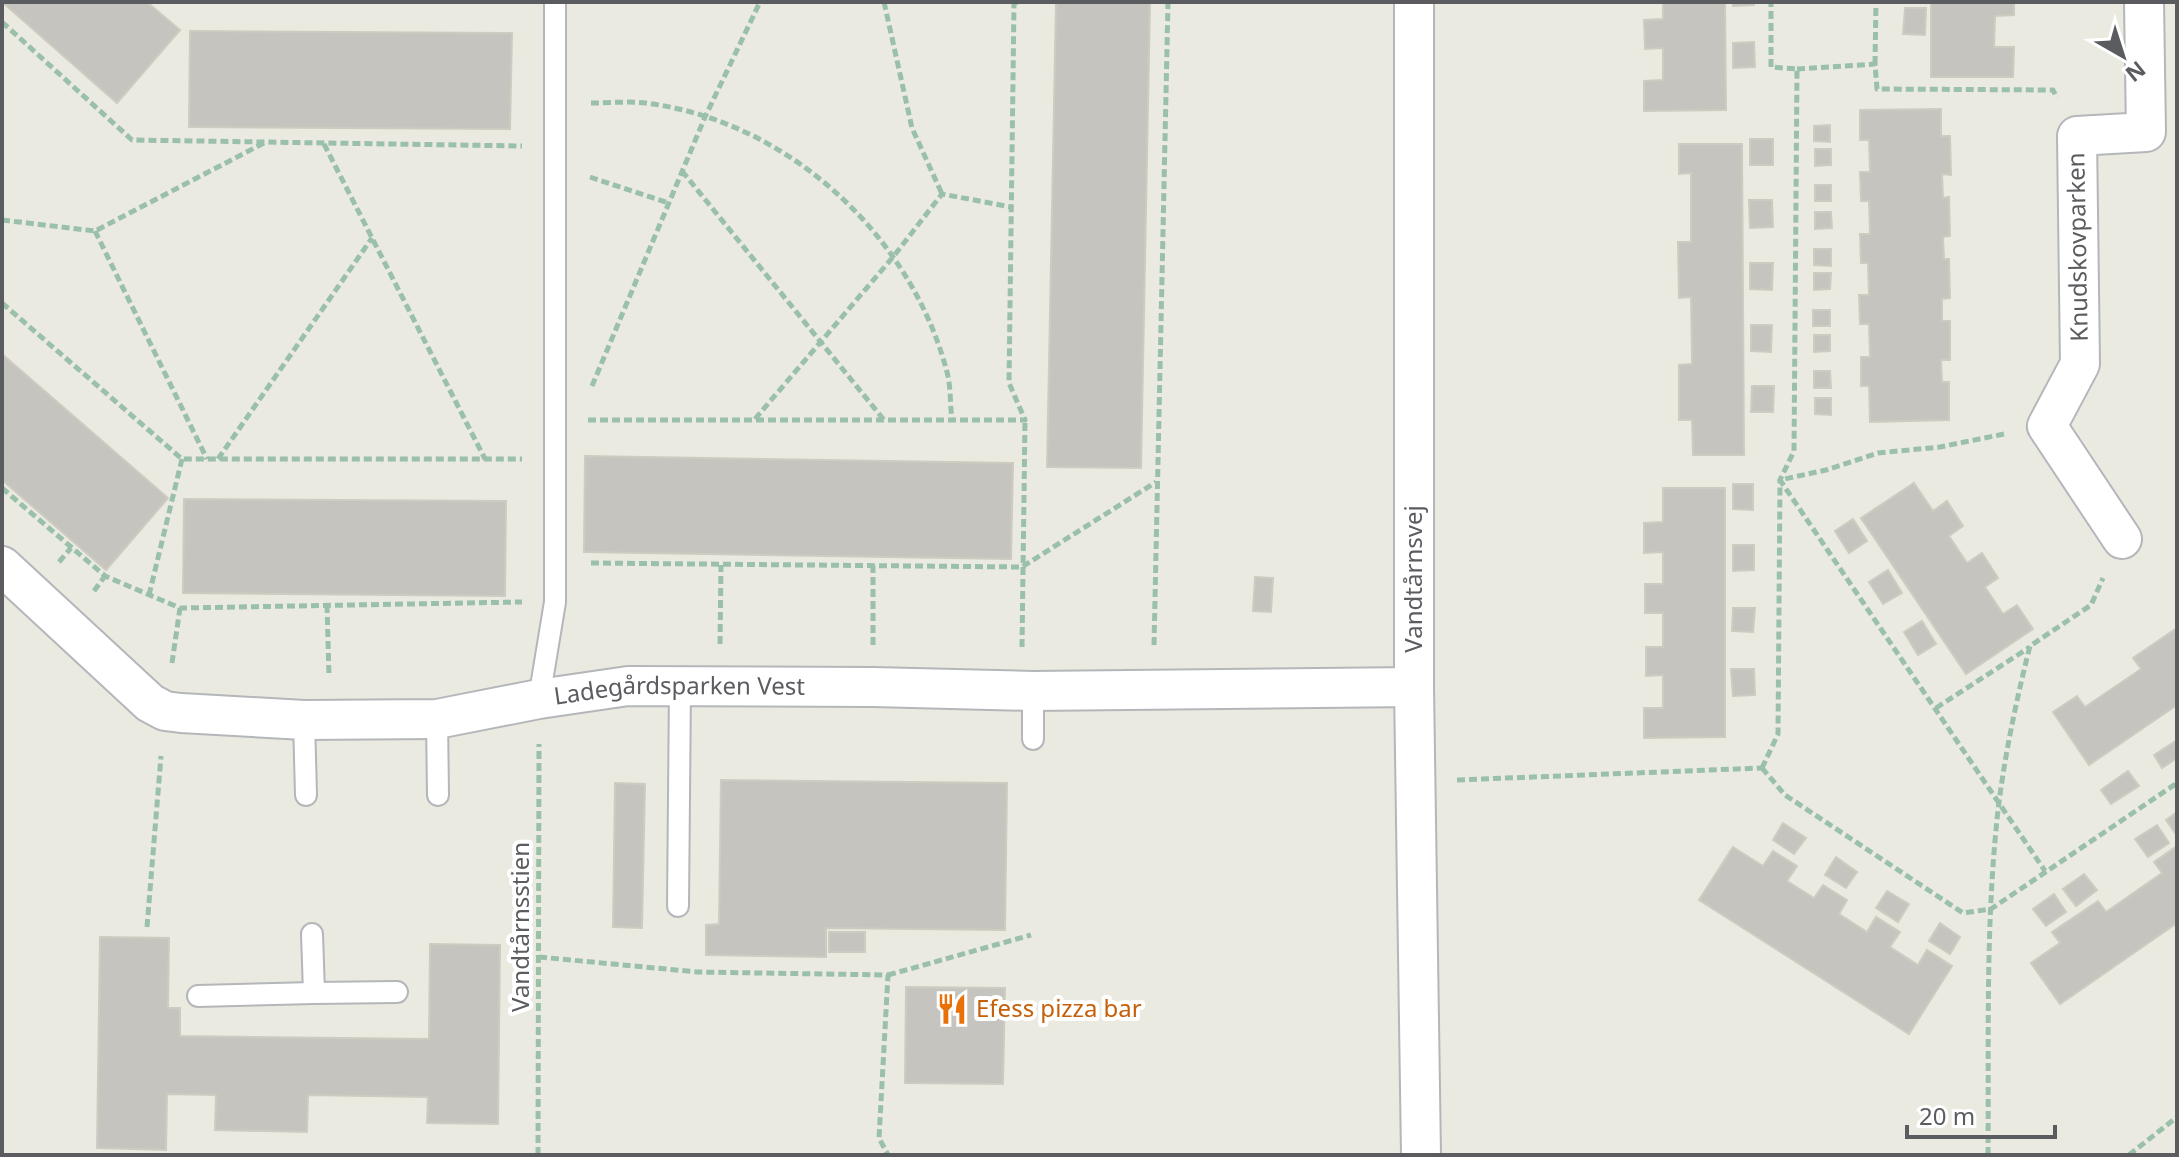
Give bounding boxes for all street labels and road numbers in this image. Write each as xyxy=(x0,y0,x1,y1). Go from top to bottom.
street label: Knudskovparken xyxy=(2058,152,2095,342)
street label: Vandtårnsvej xyxy=(1396,505,1429,653)
street label: Ladegårdsparken Vest xyxy=(552,668,805,712)
street label: Vandtårnsstien xyxy=(503,842,536,1012)

